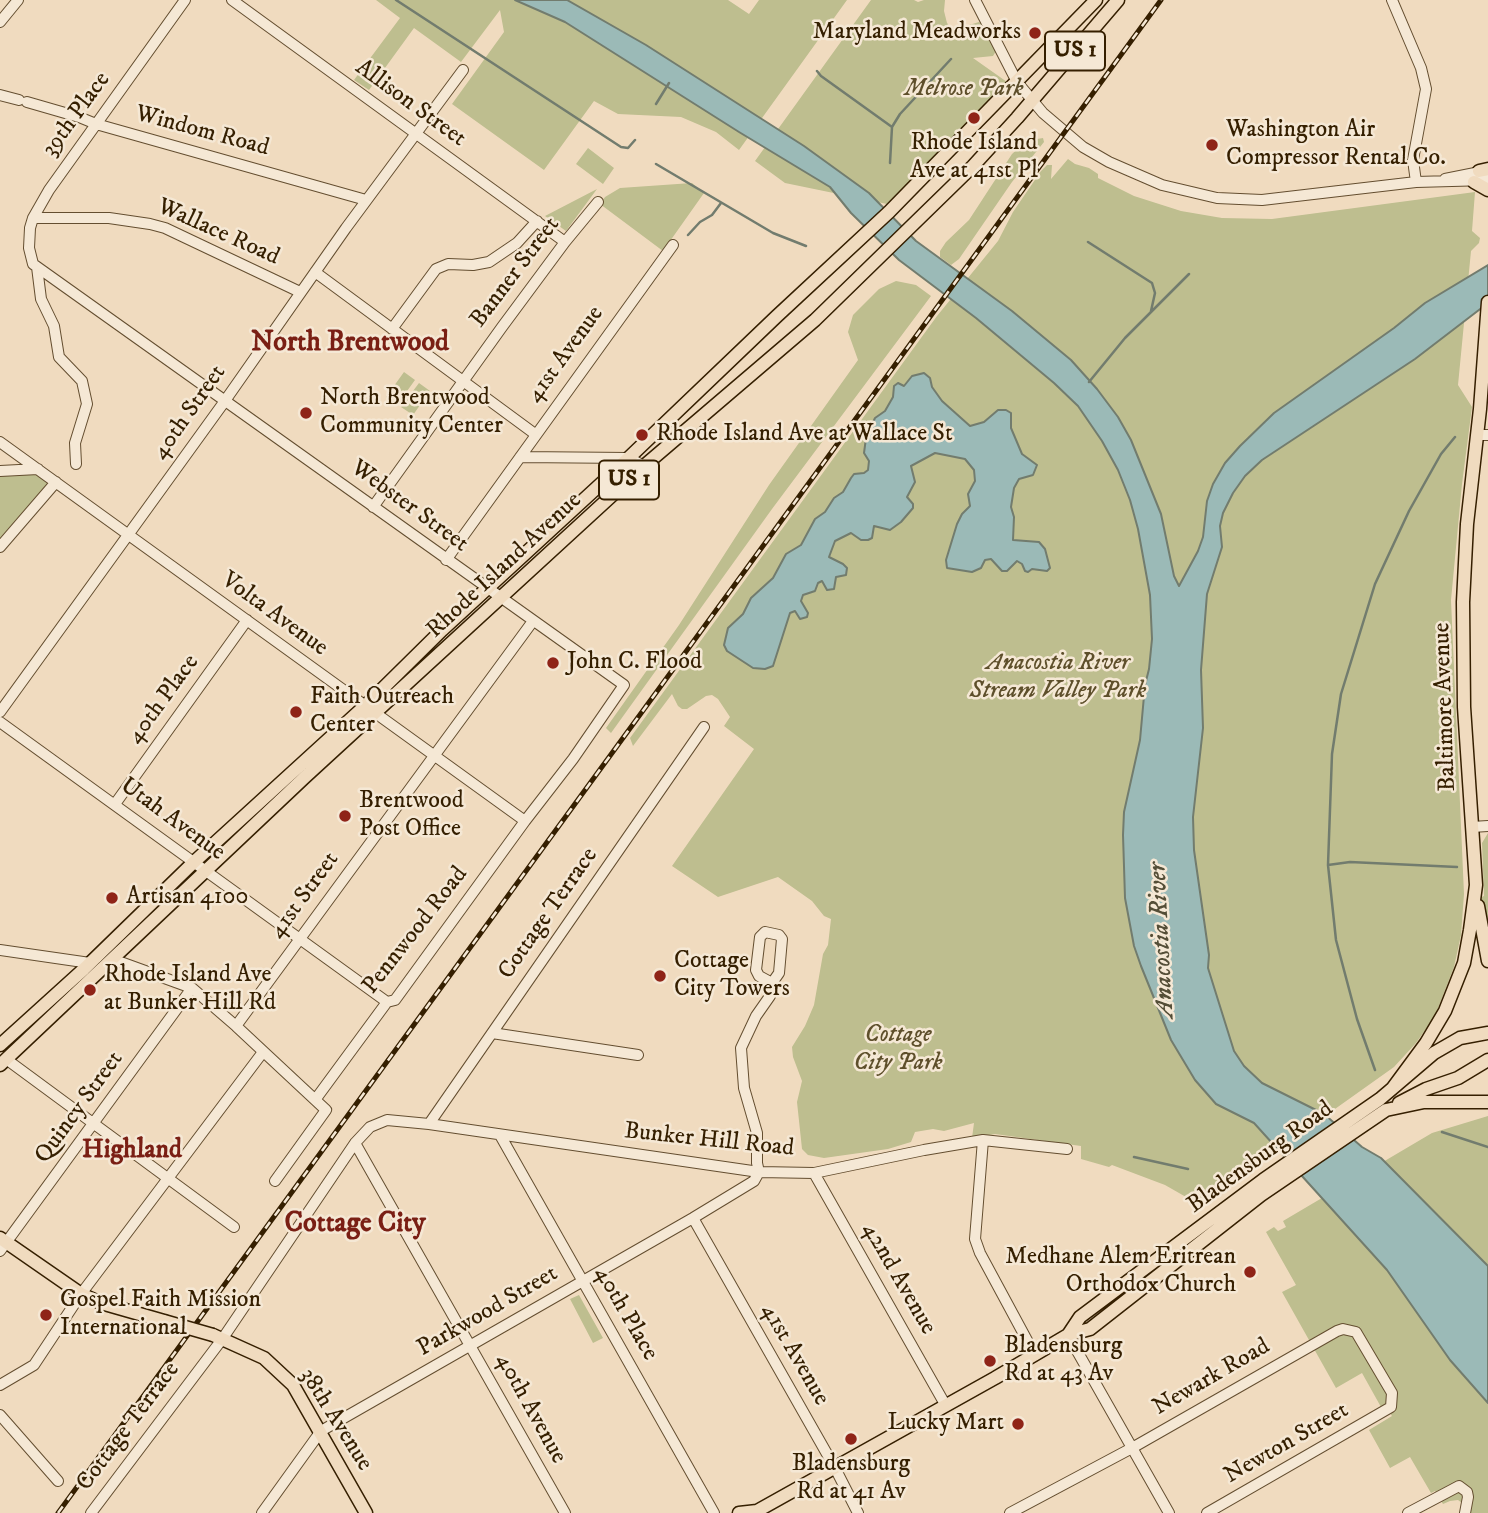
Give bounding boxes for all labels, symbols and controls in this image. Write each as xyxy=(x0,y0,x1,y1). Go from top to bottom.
place label: Maryland Meadworks xyxy=(813,19,1021,47)
marker: Maryland Meadworks xyxy=(1027,25,1043,41)
road number: US 1 xyxy=(1045,32,1105,70)
street label: Allison Street xyxy=(349,54,471,154)
street label: 39th Place xyxy=(37,67,117,163)
park label: Melrose Park xyxy=(904,76,1024,104)
street label: Windom Road xyxy=(132,100,272,164)
marker: Rhode Island Ave at 41st Pl xyxy=(966,110,982,126)
place label: Washington Air Compressor Rental Co. xyxy=(1226,117,1446,173)
place label: Rhode Island Ave at 41st Pl xyxy=(910,130,1038,186)
marker: Washington Air Compressor Rental Co. xyxy=(1204,137,1220,153)
street label: Wallace Road xyxy=(153,193,283,273)
street label: Banner Street xyxy=(465,212,567,334)
street label: 41st Avenue xyxy=(521,301,611,409)
district label: North Brentwood xyxy=(251,327,449,361)
street label: 40th Street xyxy=(147,360,233,466)
place label: North Brentwood Community Center xyxy=(320,385,503,441)
marker: North Brentwood Community Center xyxy=(298,405,314,421)
place label: Rhode Island Ave at Wallace St xyxy=(656,421,953,449)
marker: Rhode Island Ave at Wallace St xyxy=(634,427,650,443)
street label: Webster Street xyxy=(345,455,473,559)
road number: US 1 xyxy=(599,460,659,500)
street label: Rhode Island Avenue xyxy=(422,487,588,645)
street label: Volta Avenue xyxy=(215,567,333,663)
street label: Baltimore Avenue xyxy=(1429,622,1463,792)
place label: John C. Flood xyxy=(567,649,702,677)
street label: 40th Place xyxy=(122,650,206,750)
park label: Anacostia River Stream Valley Park xyxy=(970,650,1146,706)
marker: John C. Flood xyxy=(545,655,561,671)
place label: Faith Outreach Center xyxy=(310,684,454,740)
marker: Faith Outreach Center xyxy=(288,704,304,720)
street label: Utah Avenue xyxy=(114,772,230,868)
place label: Brentwood Post Office xyxy=(359,788,464,844)
marker: Brentwood Post Office xyxy=(337,808,353,824)
street label: Cottage Terrace xyxy=(493,843,605,985)
street label: 41st Street xyxy=(264,847,346,945)
street label: Pennwood Road xyxy=(357,861,475,1001)
water label: Anacostia River xyxy=(1143,862,1183,1018)
place label: Artisan 4100 xyxy=(126,884,248,912)
marker: Artisan 4100 xyxy=(104,890,120,906)
place label: Cottage City Towers xyxy=(674,948,790,1004)
place label: Rhode Island Ave at Bunker Hill Rd xyxy=(104,962,276,1018)
marker: Cottage City Towers xyxy=(652,968,668,984)
marker: Rhode Island Ave at Bunker Hill Rd xyxy=(82,982,98,998)
park label: Cottage City Park xyxy=(853,1022,943,1078)
street label: Quincy Street xyxy=(30,1046,130,1170)
street label: Bladensburg Road xyxy=(1182,1095,1340,1221)
street label: Bunker Hill Road xyxy=(623,1118,795,1164)
district label: Highland xyxy=(82,1136,182,1168)
district label: Cottage City xyxy=(284,1208,426,1242)
street label: 42nd Avenue xyxy=(854,1218,942,1340)
place label: Medhane Alem Eritrean Orthodox Church xyxy=(1005,1244,1236,1300)
street label: Parkwood Street xyxy=(413,1260,563,1364)
street label: 40th Place xyxy=(587,1262,663,1366)
marker: Medhane Alem Eritrean Orthodox Church xyxy=(1242,1264,1258,1280)
place label: Gospel Faith Mission International xyxy=(60,1287,261,1343)
street label: 41st Avenue xyxy=(753,1299,835,1411)
marker: Gospel Faith Mission International xyxy=(38,1307,54,1323)
place label: Bladensburg Rd at 43 Av xyxy=(1004,1333,1122,1389)
street label: Newark Road xyxy=(1148,1333,1276,1423)
street label: 40th Avenue xyxy=(488,1349,572,1469)
marker: Bladensburg Rd at 43 Av xyxy=(982,1353,998,1369)
street label: Cottage Terrace xyxy=(71,1357,187,1497)
street label: 38th Avenue xyxy=(292,1363,378,1477)
street label: Newton Street xyxy=(1220,1397,1354,1491)
place label: Lucky Mart xyxy=(888,1410,1004,1438)
marker: Lucky Mart xyxy=(1010,1416,1026,1432)
marker: Bladensburg Rd at 41 Av xyxy=(843,1431,859,1447)
place label: Bladensburg Rd at 41 Av xyxy=(792,1451,910,1507)

